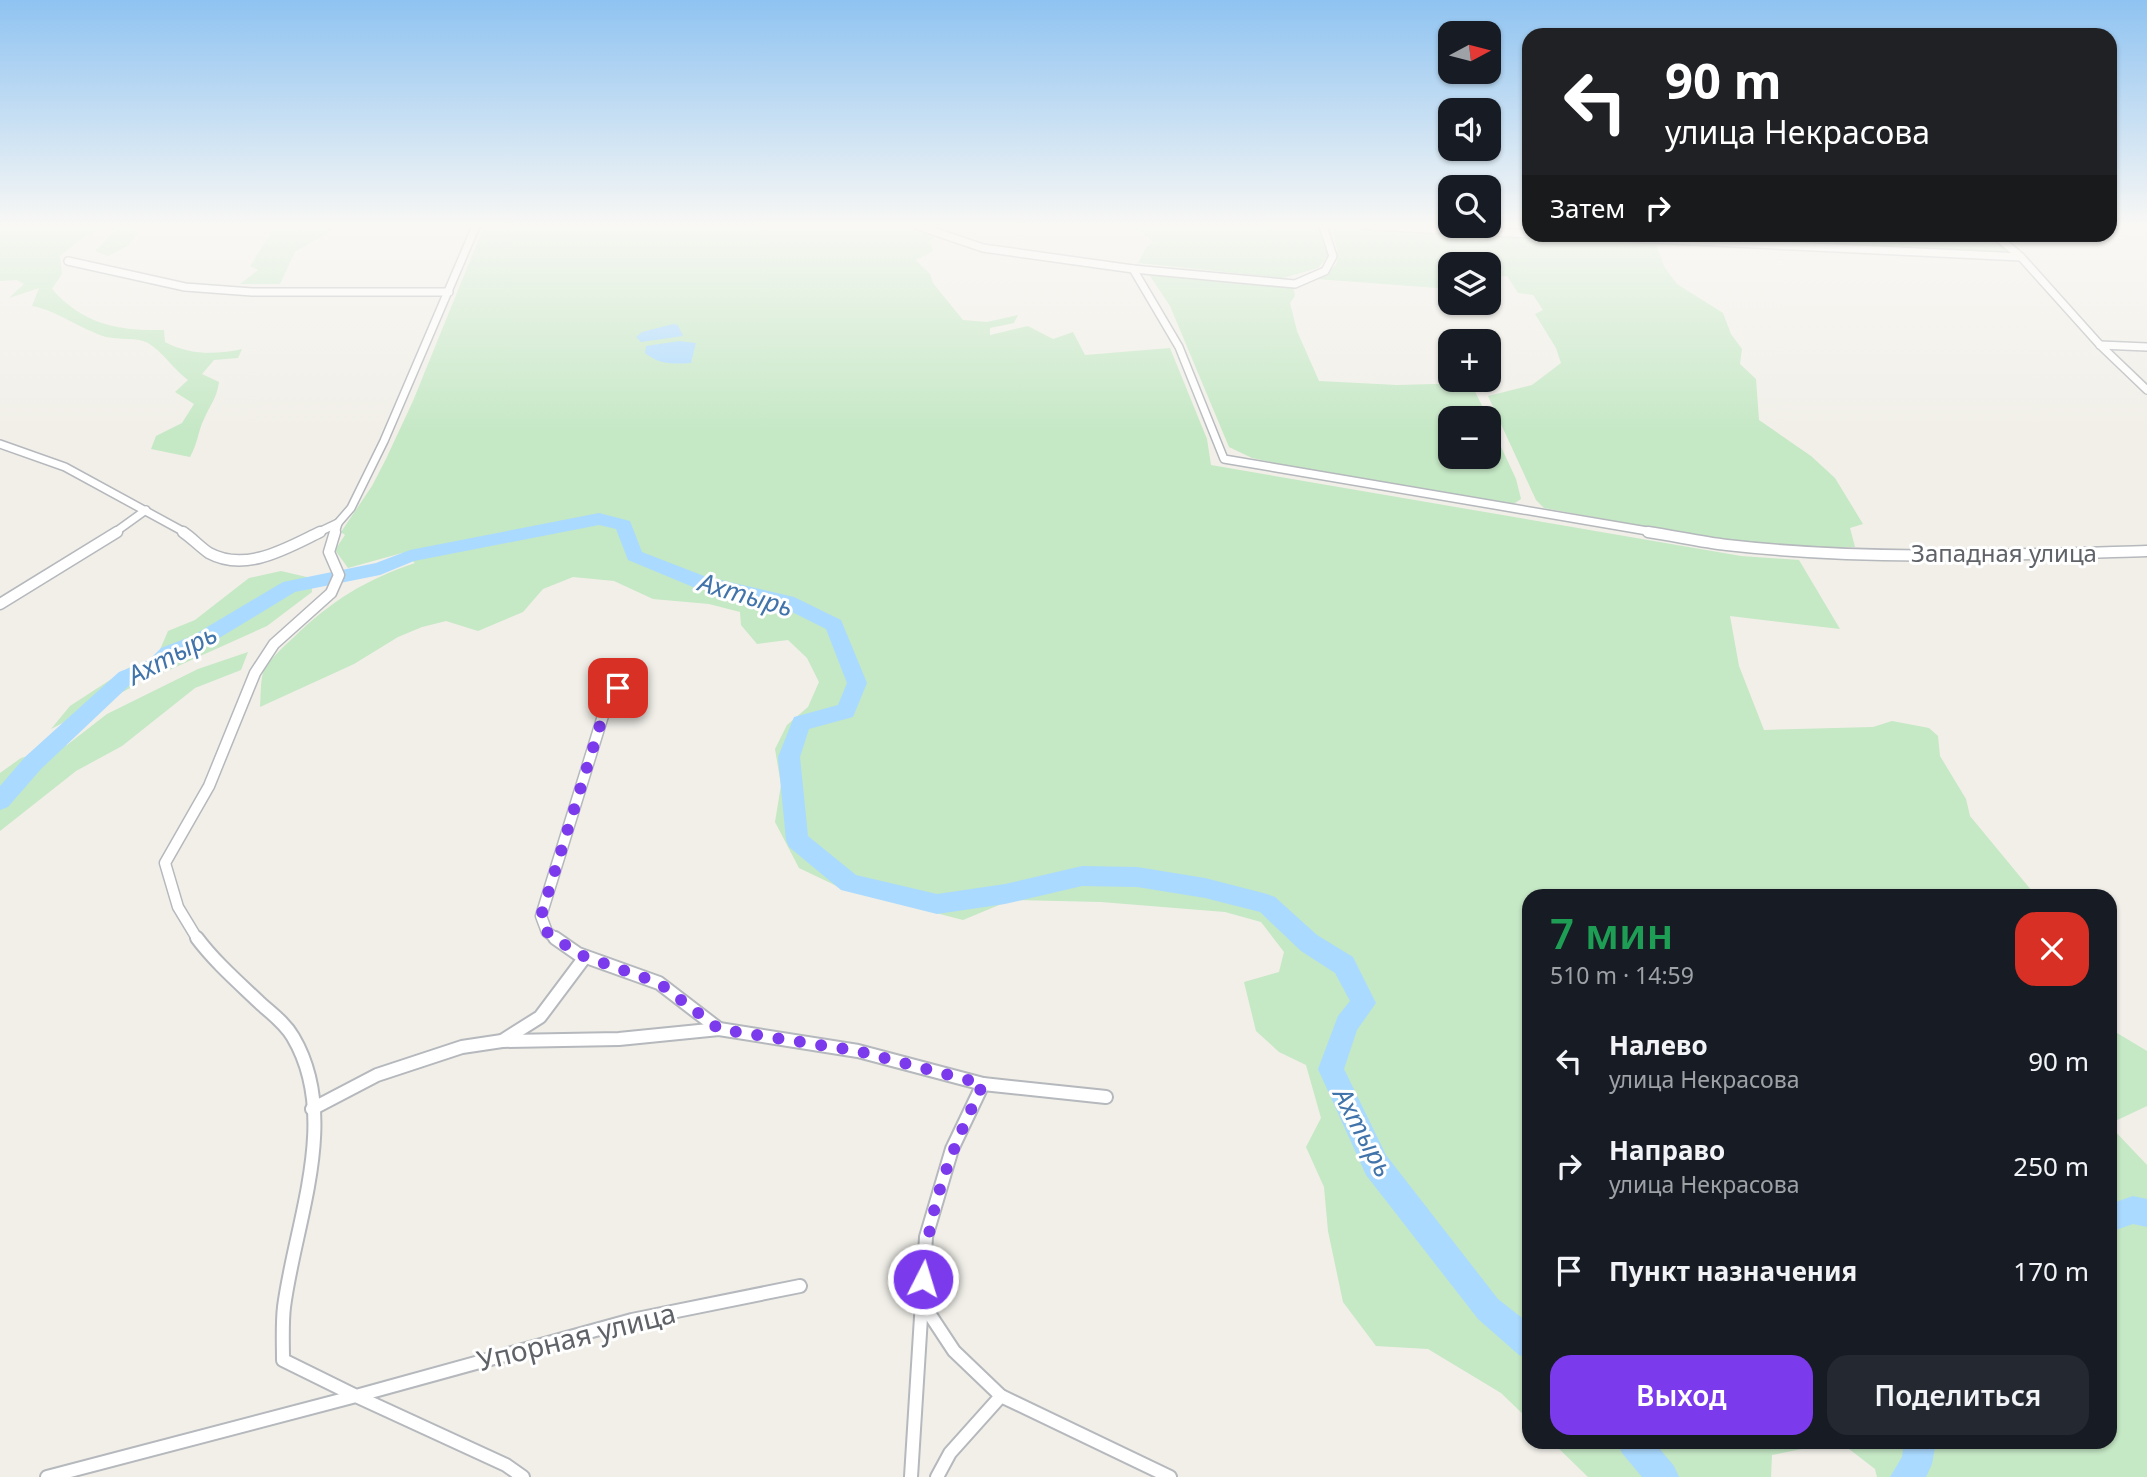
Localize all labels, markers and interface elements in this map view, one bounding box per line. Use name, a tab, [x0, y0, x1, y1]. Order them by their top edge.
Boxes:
north arrow	[1438, 21, 1502, 84]
map controls	[1438, 21, 1501, 469]
text: 90 m	[1665, 47, 1782, 113]
icon: left	[1550, 56, 1641, 147]
button: sound	[1438, 98, 1501, 161]
text: улица Некрасова	[1665, 110, 1930, 153]
button: search	[1438, 175, 1501, 238]
icon: right	[1639, 189, 1677, 227]
text: Затем	[1550, 190, 1625, 226]
button: layers	[1438, 252, 1501, 315]
button: +	[1438, 329, 1501, 392]
button: −	[1438, 406, 1501, 469]
street label: Западная улица	[1911, 536, 2097, 569]
water label: Ахтырь	[693, 563, 797, 625]
water label: Ахтырь	[119, 615, 223, 693]
pin	[588, 658, 648, 718]
icon: arrive	[599, 669, 637, 707]
text: 7 мин	[1550, 904, 1673, 961]
button: close	[2015, 912, 2089, 986]
text: 510 m · 14:59	[1550, 959, 1694, 991]
text: Налево	[1609, 1027, 1708, 1063]
icon: left	[1550, 1042, 1588, 1080]
text: 90 m	[2028, 1043, 2089, 1079]
text: улица Некрасова	[1609, 1063, 1799, 1095]
water label: Ахтырь	[1325, 1079, 1403, 1183]
text: Направо	[1609, 1132, 1725, 1168]
icon: right	[1550, 1147, 1588, 1185]
text: 250 m	[2013, 1148, 2089, 1184]
text: улица Некрасова	[1609, 1168, 1799, 1200]
position arrow	[886, 1242, 960, 1316]
icon: arrive	[1550, 1252, 1588, 1290]
text: Пункт назначения	[1609, 1253, 1857, 1289]
text: 170 m	[2013, 1253, 2089, 1289]
street label: Упорная улица	[473, 1293, 679, 1379]
button: Выход	[1550, 1355, 1813, 1435]
button: Поделиться	[1827, 1355, 2089, 1435]

